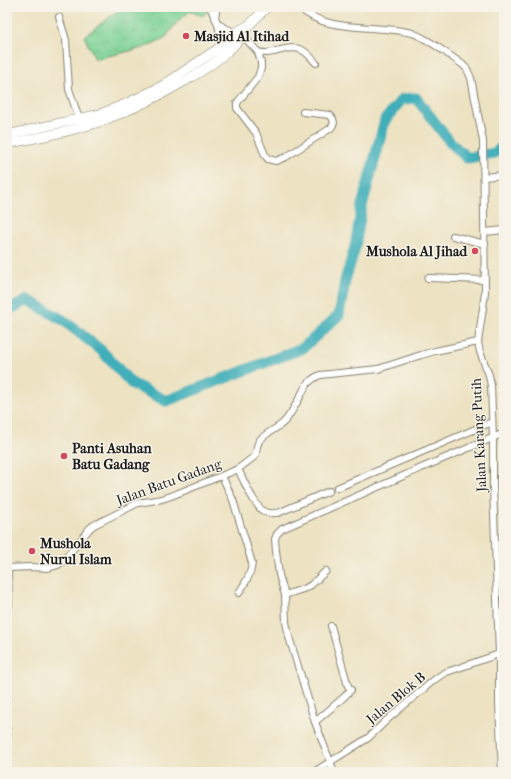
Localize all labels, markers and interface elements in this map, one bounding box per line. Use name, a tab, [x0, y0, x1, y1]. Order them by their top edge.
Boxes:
place label: Masjid Al Itihad	[193, 28, 290, 45]
marker: Masjid Al Itihad	[181, 31, 191, 41]
place label: Mushola Al Jihad	[365, 243, 468, 260]
marker: Mushola Al Jihad	[470, 246, 480, 256]
street label: Jalan Karang Putih	[468, 377, 491, 493]
place label: Panti Asuhan Batu Gadang	[72, 440, 152, 473]
marker: Panti Asuhan Batu Gadang	[59, 451, 69, 461]
street label: Jalan Batu Gadang	[113, 455, 224, 509]
place label: Mushola Nurul Islam	[39, 535, 112, 568]
marker: Mushola Nurul Islam	[27, 546, 37, 556]
street label: Jalan Blok B	[362, 668, 429, 728]

